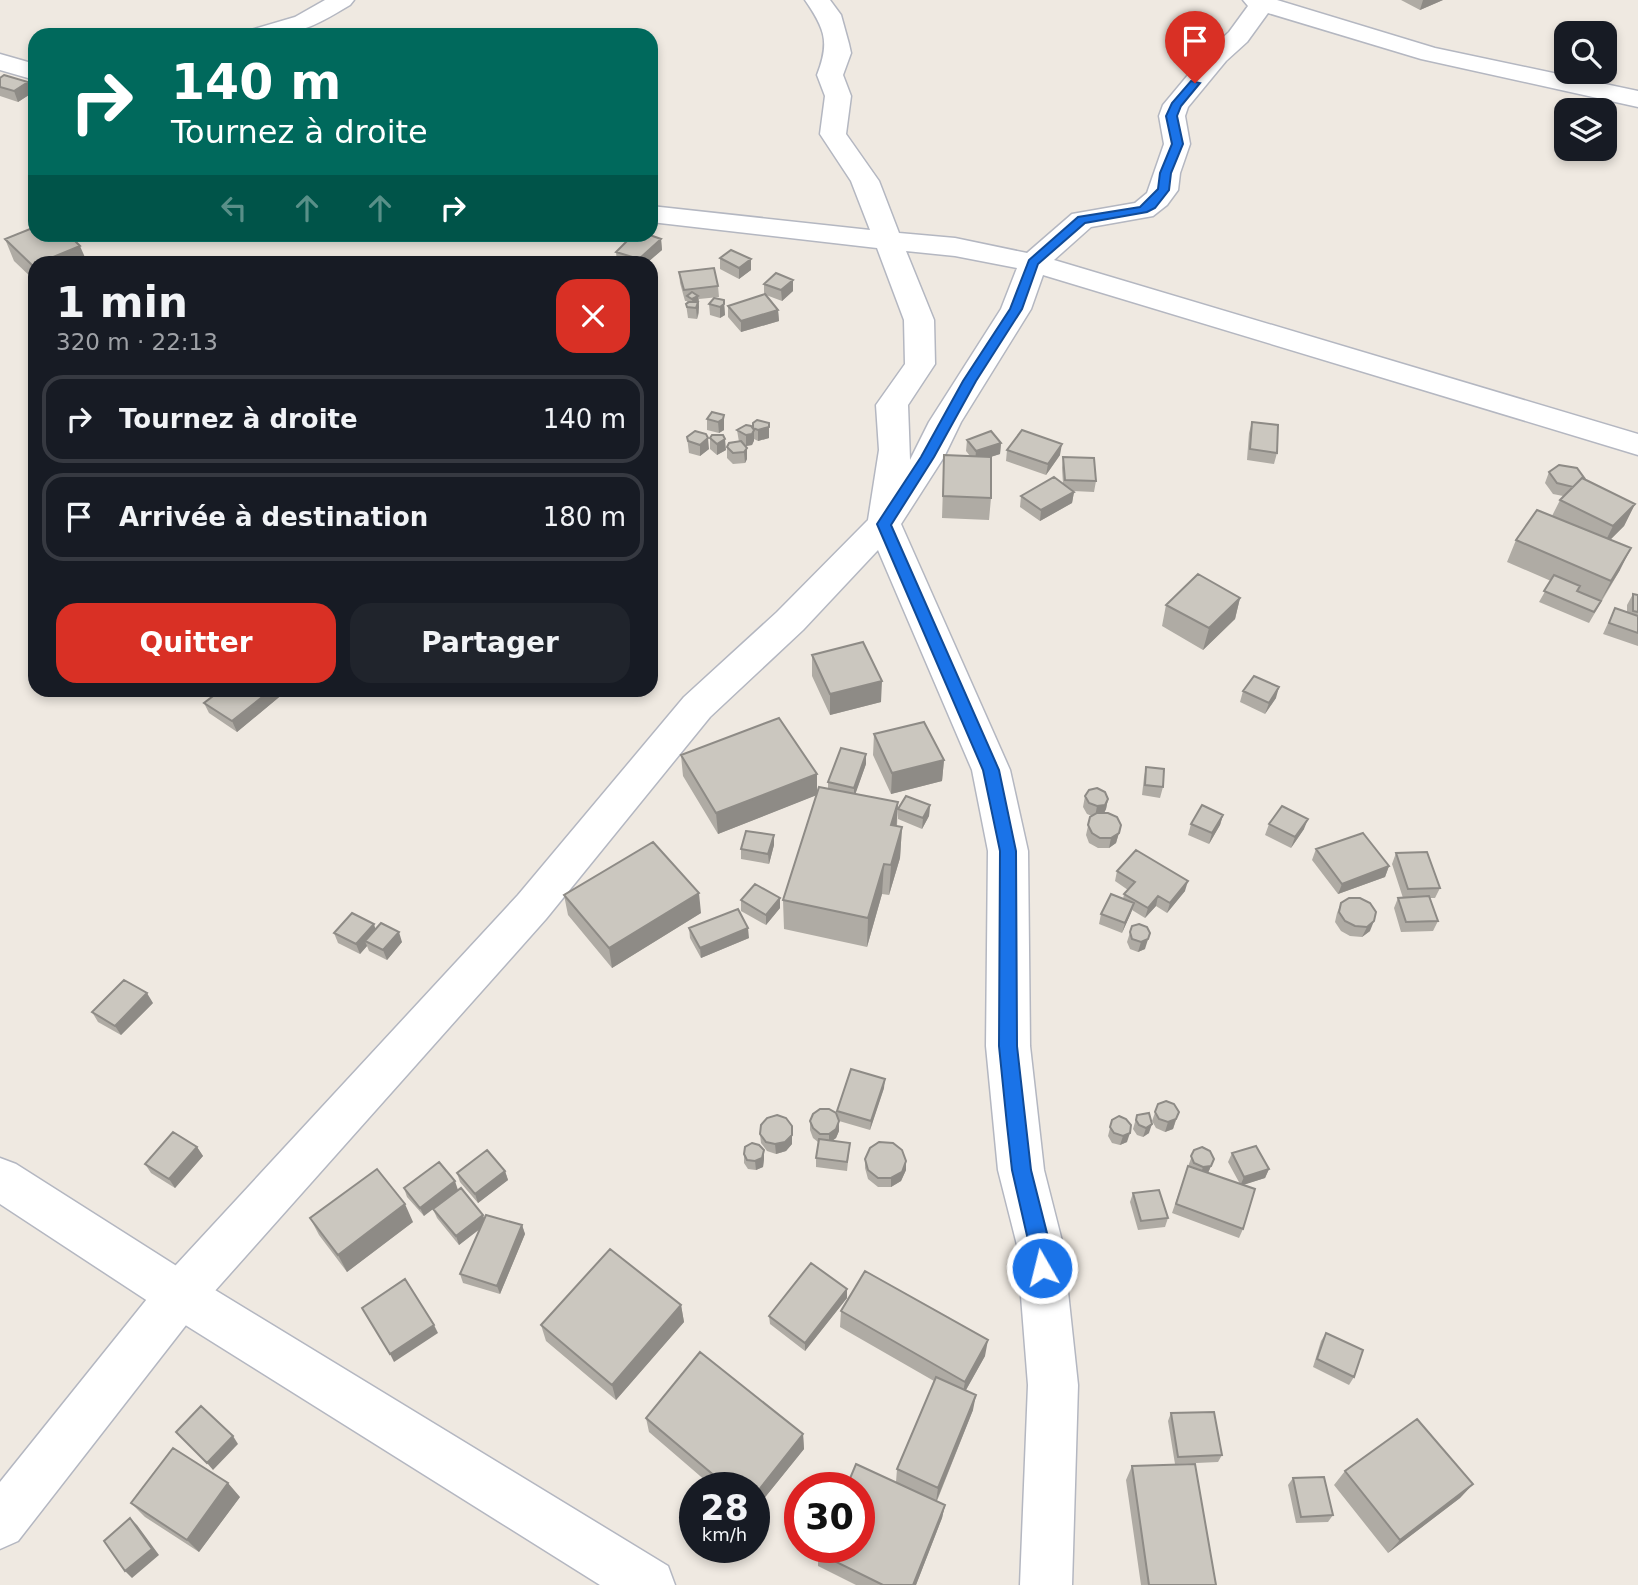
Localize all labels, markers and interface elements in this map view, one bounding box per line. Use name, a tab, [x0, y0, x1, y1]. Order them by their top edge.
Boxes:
pin	[1165, 11, 1225, 83]
map controls	[1554, 21, 1617, 161]
button: search	[1554, 21, 1617, 84]
icon: arrive	[1176, 22, 1214, 60]
text: 140 m	[171, 54, 341, 111]
icon: right	[56, 56, 147, 147]
button: layers	[1554, 98, 1617, 161]
text: Tournez à droite	[171, 113, 428, 151]
icon: left	[215, 189, 253, 227]
icon: ahead	[288, 189, 326, 227]
icon: ahead	[361, 189, 399, 227]
icon: right	[434, 189, 472, 227]
text: 1 min	[56, 278, 188, 327]
button: close	[556, 279, 630, 353]
text: 320 m · 22:13	[56, 329, 218, 355]
icon: right	[60, 400, 98, 438]
text: Tournez à droite	[119, 404, 358, 434]
text: 140 m	[543, 404, 626, 434]
icon: arrive	[60, 498, 98, 536]
text: Arrivée à destination	[119, 502, 428, 532]
text: 180 m	[543, 502, 626, 532]
button: Quitter	[56, 603, 336, 683]
button: Partager	[350, 603, 630, 683]
position arrow	[1005, 1231, 1079, 1305]
speed limit sign: 30	[784, 1472, 875, 1563]
text: 28	[700, 1488, 749, 1528]
text: km/h	[702, 1524, 747, 1545]

